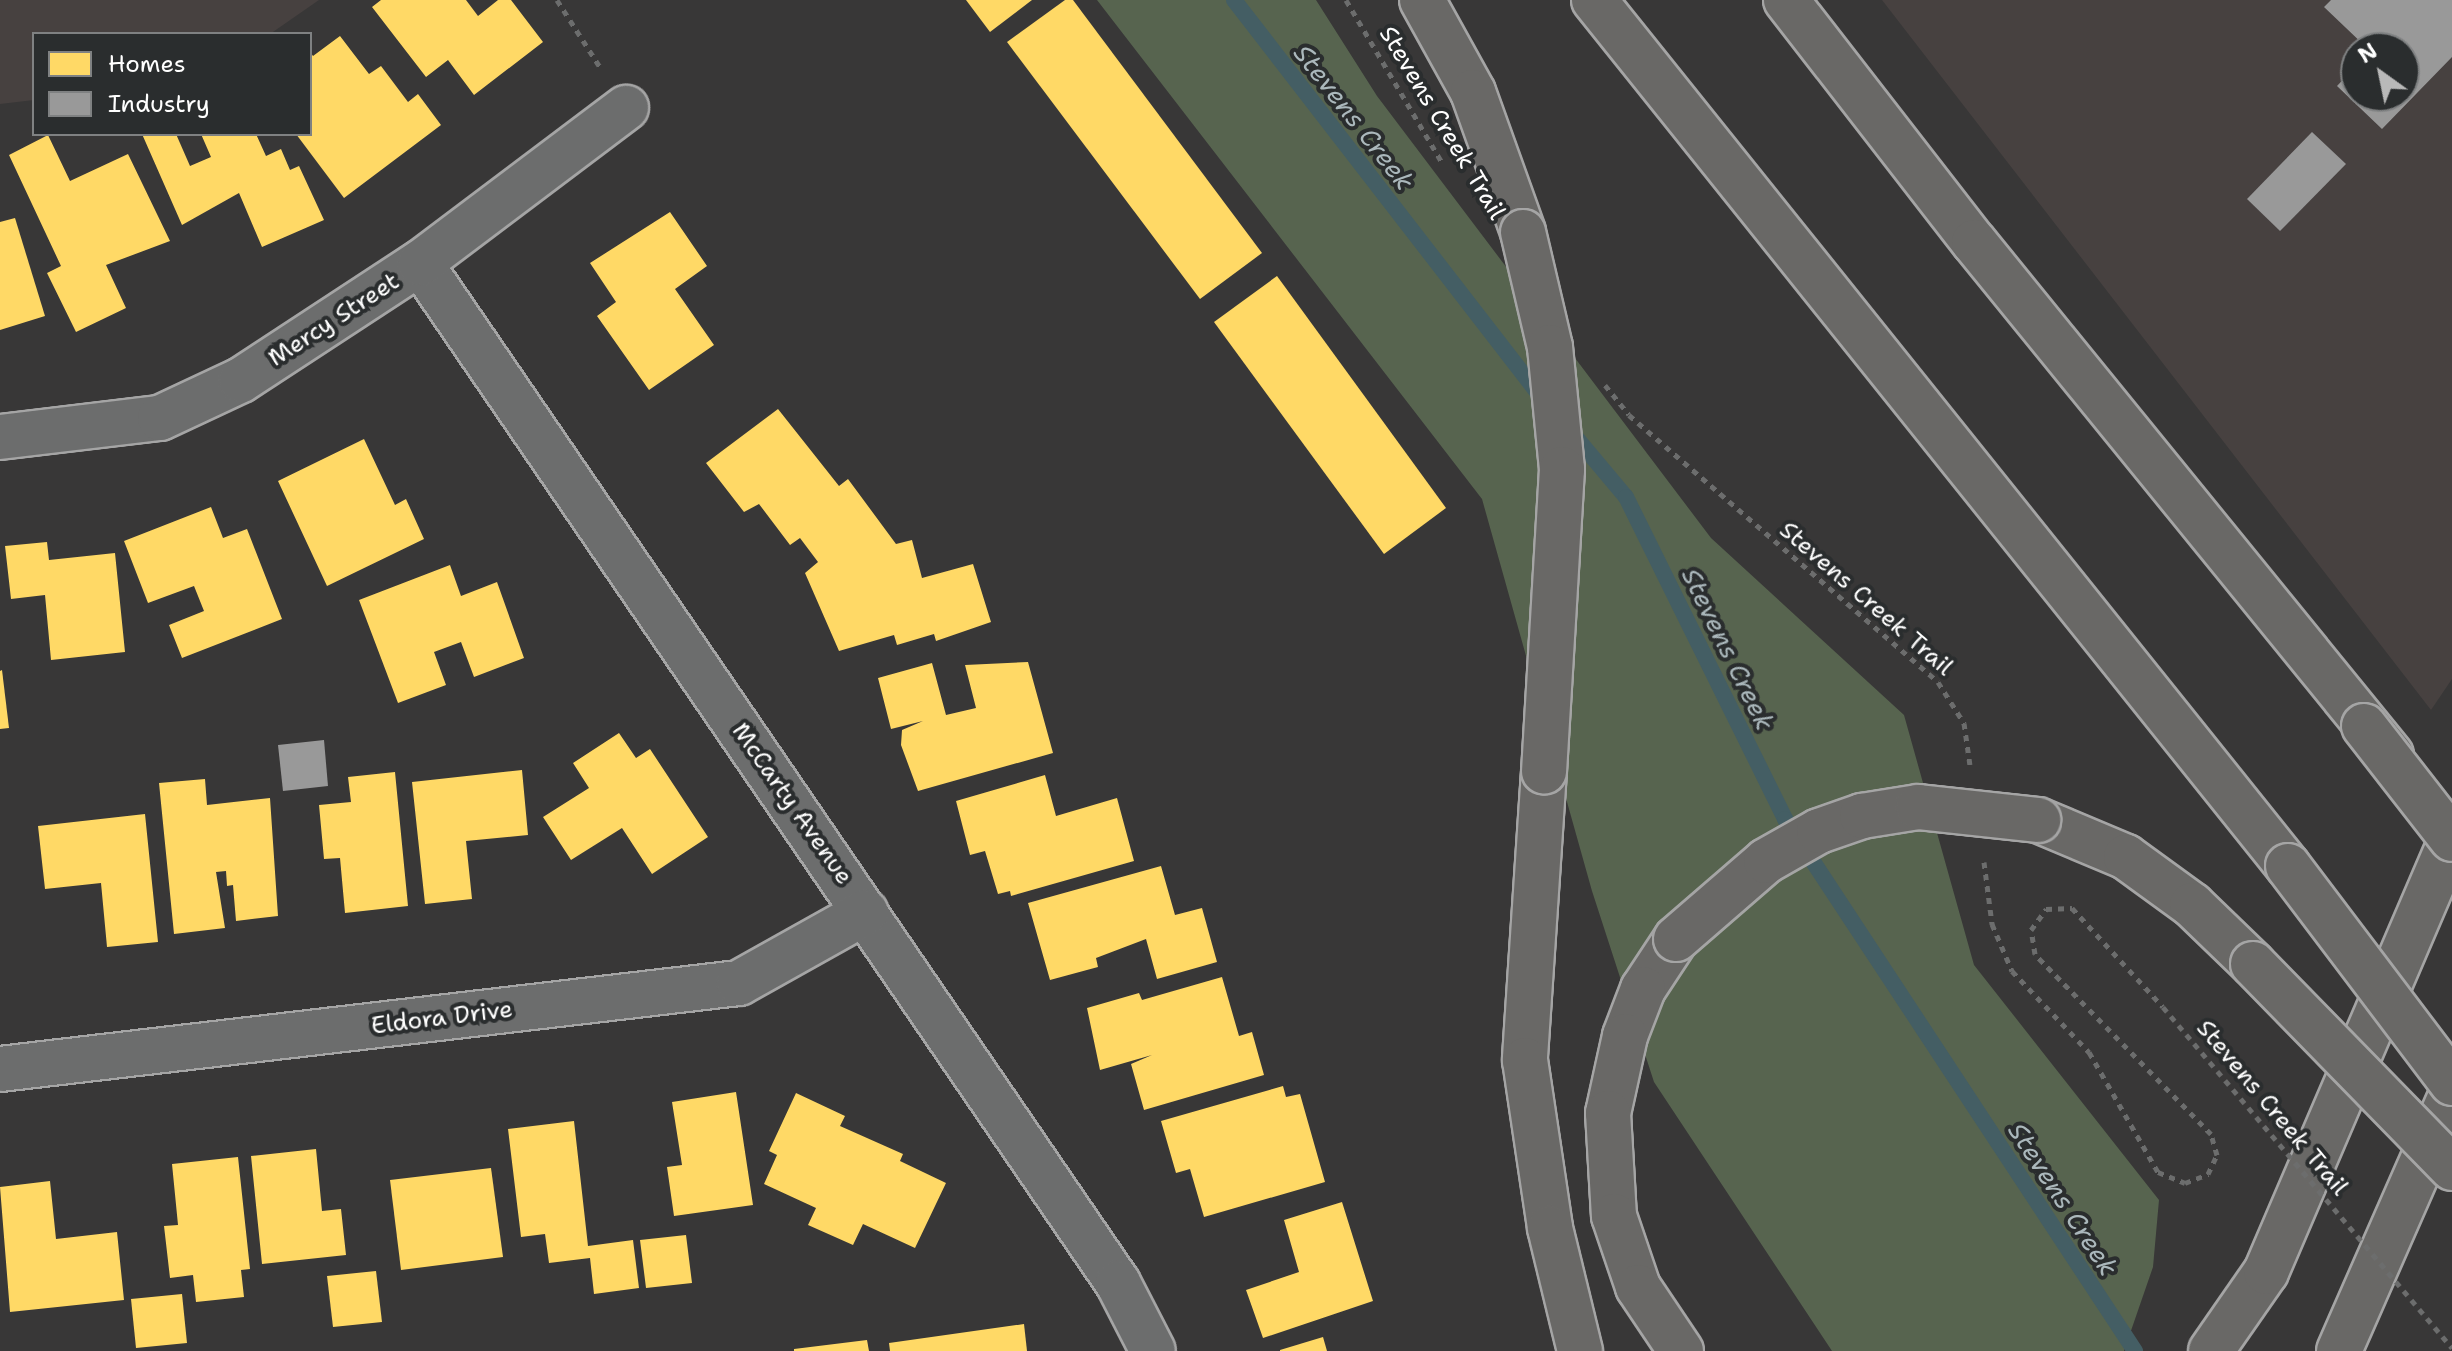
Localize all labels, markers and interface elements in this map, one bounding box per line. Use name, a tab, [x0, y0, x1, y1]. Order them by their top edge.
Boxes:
street label: Stevens Creek Trail	[1373, 21, 1511, 225]
legend	[32, 32, 312, 136]
north arrow	[2340, 32, 2420, 112]
text: N	[2353, 36, 2383, 70]
water label: Stevens Creek	[1287, 38, 1421, 196]
text: Homes	[108, 48, 186, 80]
text: Industry	[108, 88, 210, 120]
street label: Mercy Street	[263, 267, 405, 373]
street label: Stevens Creek Trail	[1773, 516, 1959, 682]
water label: Stevens Creek	[1675, 563, 1781, 735]
street label: McCarty Avenue	[726, 718, 858, 890]
street label: Eldora Drive	[370, 995, 514, 1041]
street label: Stevens Creek Trail	[2190, 1014, 2354, 1202]
water label: Stevens Creek	[2002, 1116, 2124, 1282]

